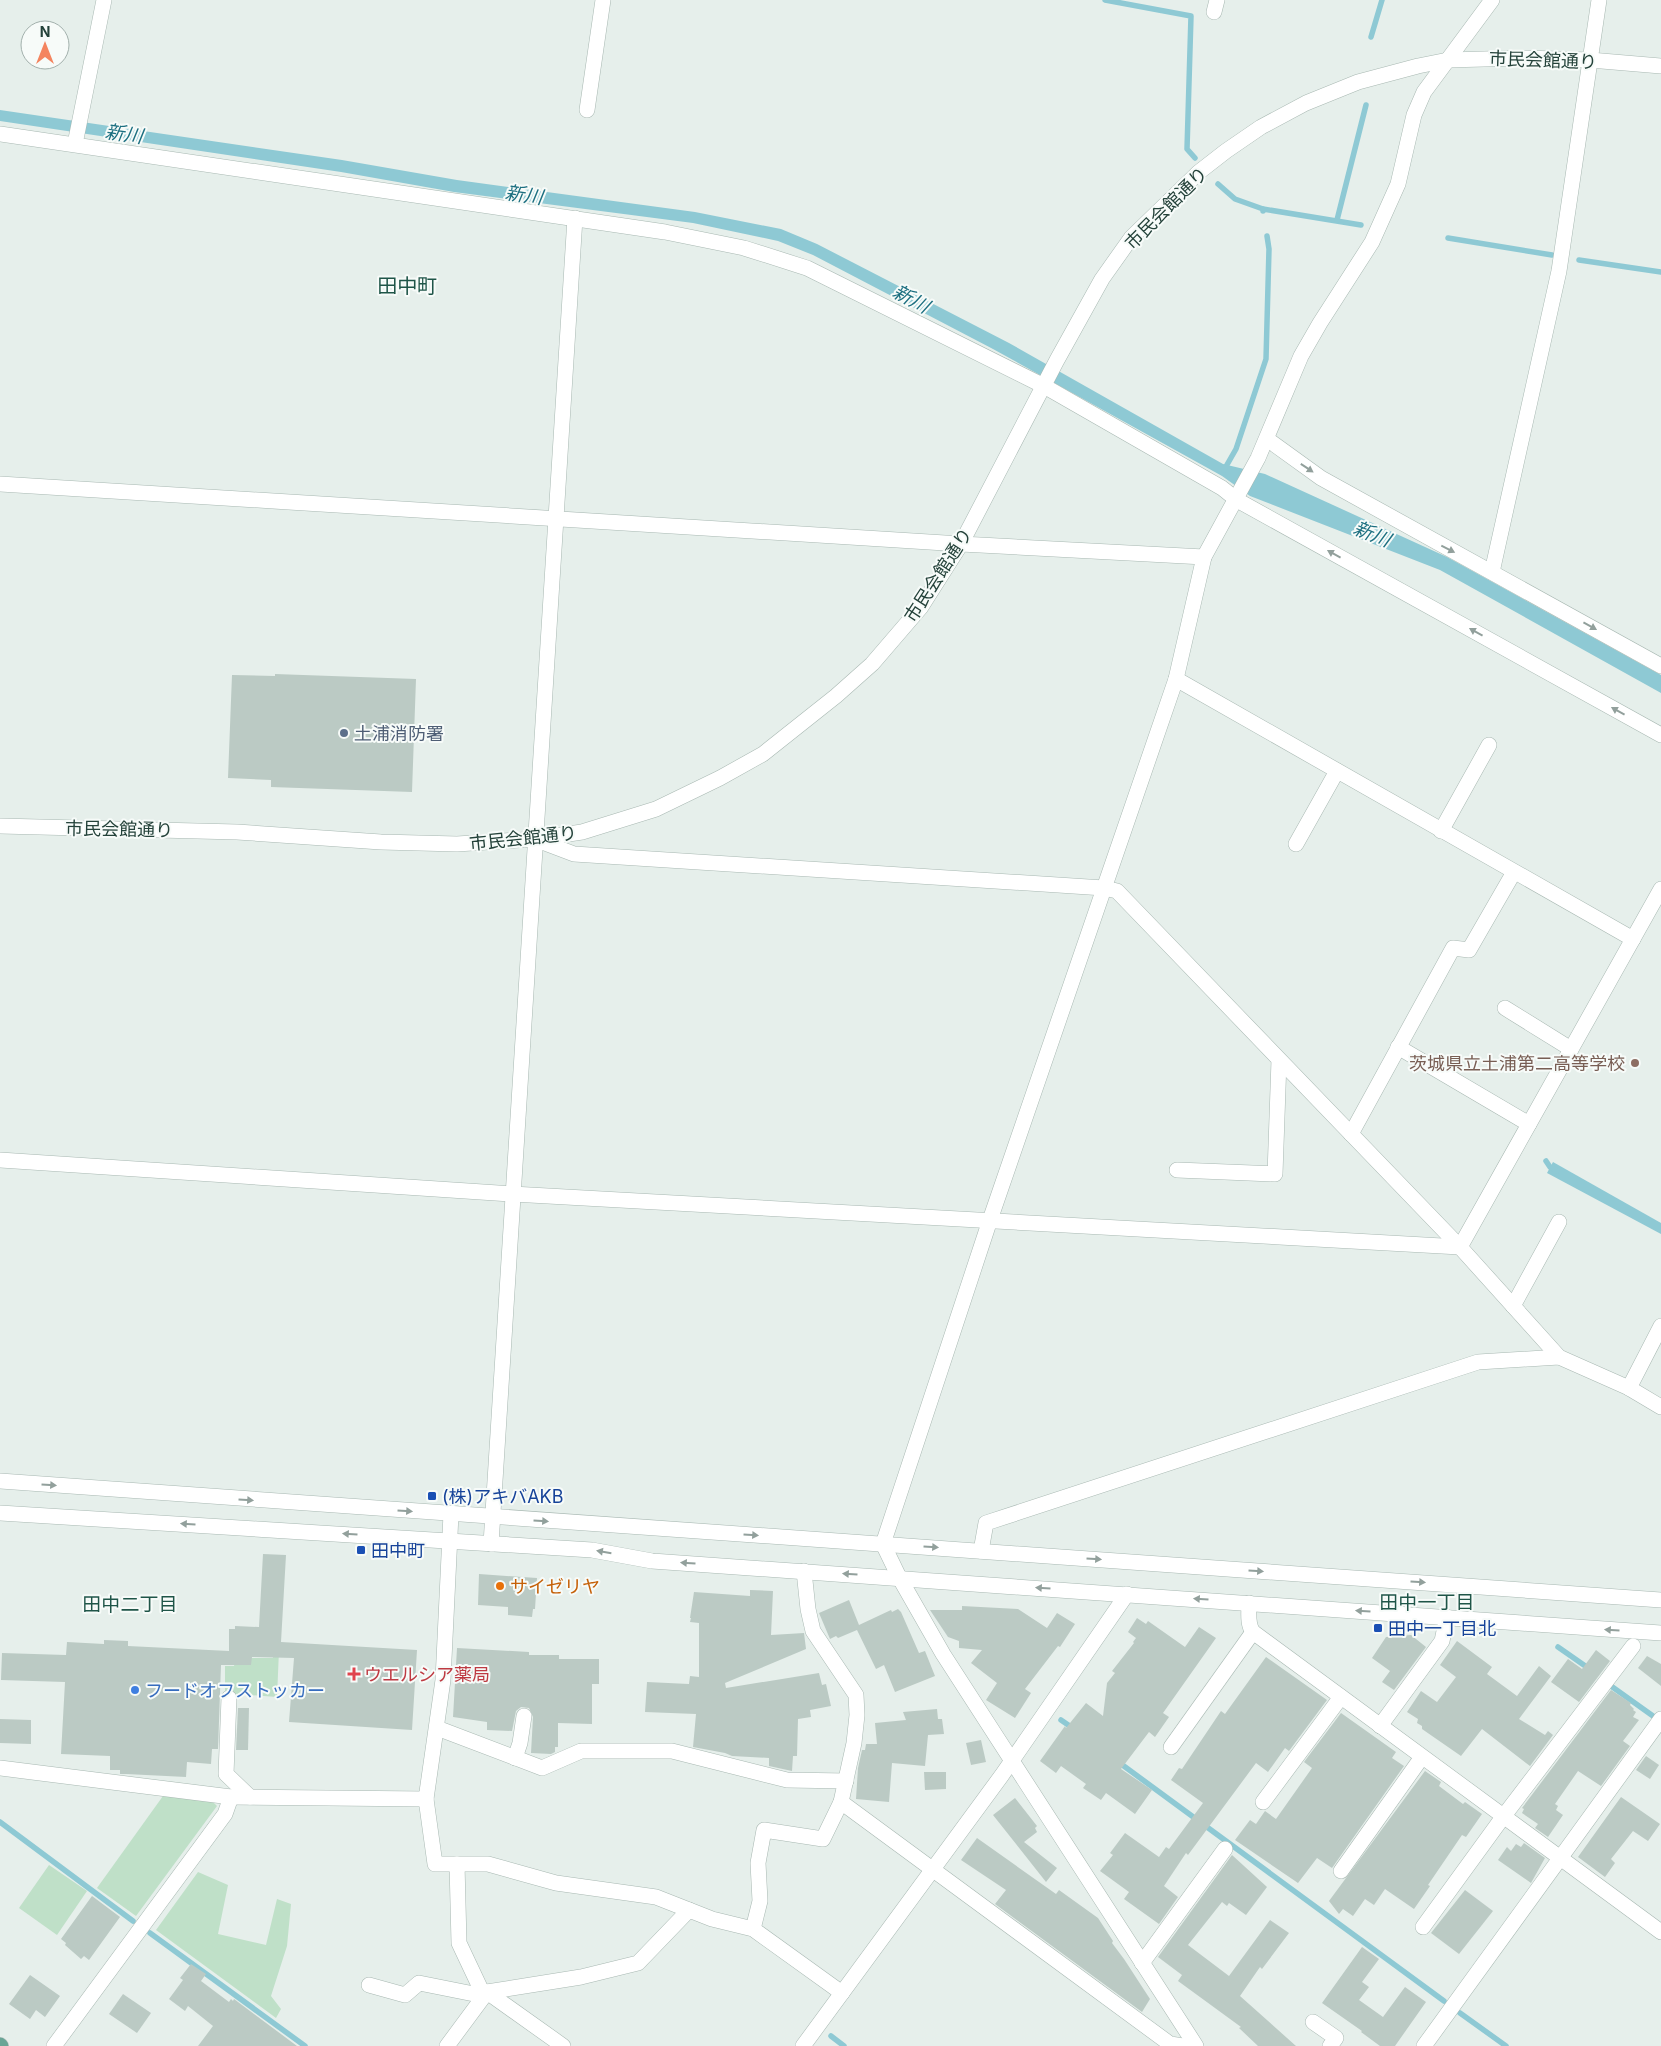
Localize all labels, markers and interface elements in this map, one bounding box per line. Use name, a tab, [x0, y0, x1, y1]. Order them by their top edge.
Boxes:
north arrow	[20, 20, 70, 70]
text: N	[40, 23, 50, 40]
street label: 市民会館通り	[1489, 48, 1597, 72]
water label: 新川	[104, 120, 146, 148]
street label: 市民会館通り	[1120, 162, 1212, 254]
water label: 新川	[504, 181, 546, 209]
district label: 田中町	[377, 274, 437, 298]
water label: 新川	[889, 280, 935, 319]
one-way arrow	[1300, 463, 1313, 473]
water label: 新川	[1350, 516, 1396, 553]
street label: 市民会館通り	[900, 524, 976, 626]
one-way arrow	[1440, 545, 1455, 553]
one-way arrow	[1328, 549, 1341, 558]
one-way arrow	[1584, 622, 1597, 631]
one-way arrow	[1470, 628, 1483, 637]
one-way arrow	[1612, 707, 1625, 716]
place label: 土浦消防署	[354, 723, 444, 744]
marker: 土浦消防署	[338, 727, 350, 739]
street label: 市民会館通り	[65, 818, 173, 840]
street label: 市民会館通り	[468, 822, 578, 854]
place label: 茨城県立土浦第二高等学校	[1409, 1053, 1625, 1074]
marker: 茨城県立土浦第二高等学校	[1629, 1057, 1641, 1069]
one-way arrow	[41, 1481, 57, 1489]
place label: (株)アキバAKB	[442, 1486, 563, 1507]
marker: (株)アキバAKB	[426, 1490, 438, 1502]
one-way arrow	[238, 1496, 254, 1504]
one-way arrow	[397, 1508, 413, 1516]
one-way arrow	[533, 1517, 549, 1525]
one-way arrow	[179, 1519, 195, 1527]
one-way arrow	[341, 1530, 357, 1538]
one-way arrow	[744, 1531, 760, 1539]
place label: 田中町	[371, 1540, 425, 1561]
marker: 田中町	[355, 1544, 367, 1556]
one-way arrow	[924, 1544, 940, 1552]
one-way arrow	[596, 1547, 612, 1555]
one-way arrow	[1086, 1556, 1102, 1564]
one-way arrow	[680, 1559, 696, 1567]
one-way arrow	[1248, 1567, 1264, 1575]
one-way arrow	[842, 1570, 858, 1578]
place label: サイゼリヤ	[510, 1576, 600, 1597]
one-way arrow	[1410, 1579, 1426, 1587]
marker: サイゼリヤ	[494, 1580, 506, 1592]
one-way arrow	[1035, 1583, 1051, 1591]
district label: 田中一丁目	[1379, 1591, 1475, 1614]
district label: 田中二丁目	[82, 1593, 178, 1616]
one-way arrow	[1193, 1595, 1209, 1603]
one-way arrow	[1355, 1607, 1371, 1615]
place label: 田中一丁目北	[1388, 1618, 1496, 1639]
marker: 田中一丁目北	[1372, 1622, 1384, 1634]
one-way arrow	[1604, 1625, 1620, 1633]
place label: ウエルシア薬局	[364, 1664, 490, 1685]
marker: ウエルシア薬局	[348, 1668, 360, 1680]
place label: フードオフストッカー	[145, 1680, 325, 1701]
marker: フードオフストッカー	[129, 1684, 141, 1696]

